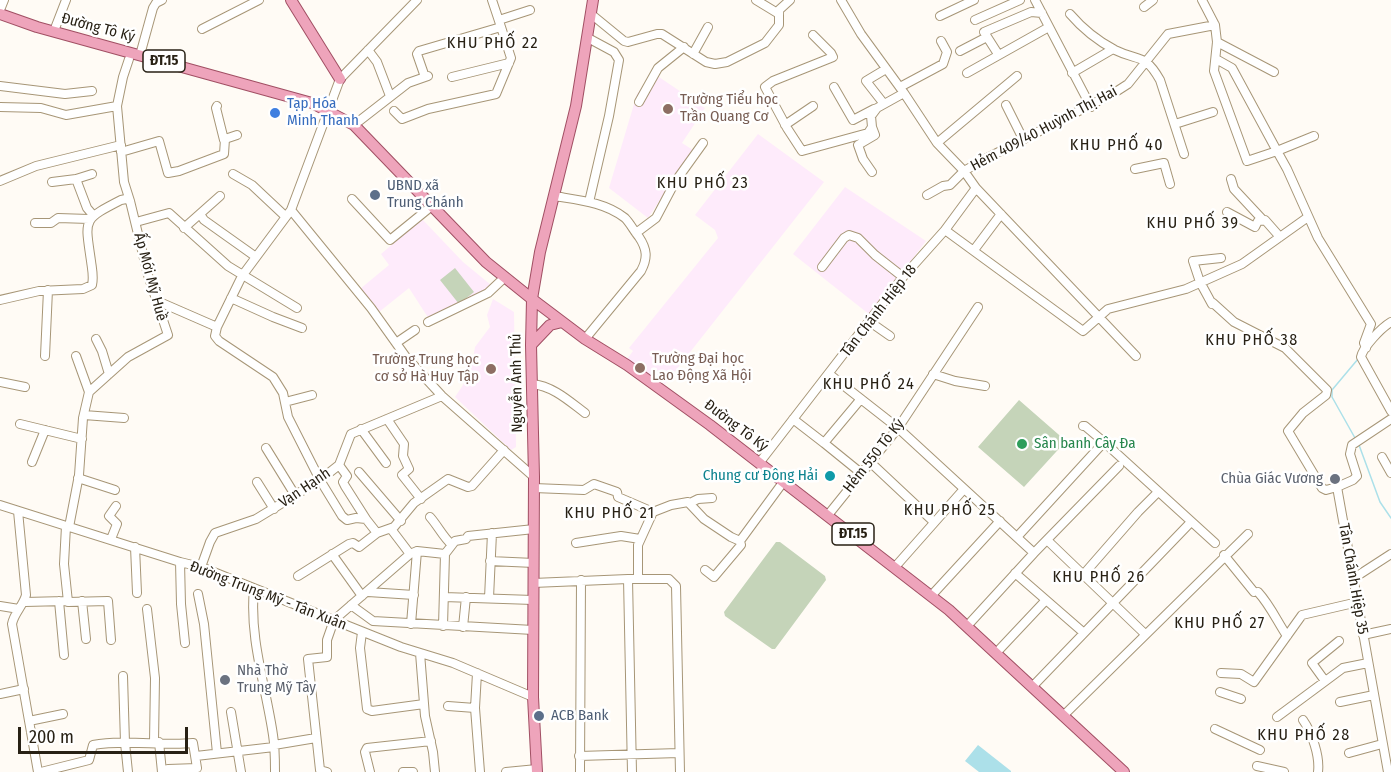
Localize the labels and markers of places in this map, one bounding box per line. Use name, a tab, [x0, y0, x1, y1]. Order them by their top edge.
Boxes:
place label: Trường Tiểu học Trần Quang Cơ	[680, 91, 778, 126]
place label: Tạp Hóa Minh Thanh	[287, 95, 359, 130]
marker: Trường Tiểu học Trần Quang Cơ	[661, 102, 675, 116]
marker: Tạp Hóa Minh Thanh	[268, 106, 282, 120]
place label: UBND xã Trung Chánh	[387, 177, 464, 212]
marker: UBND xã Trung Chánh	[368, 188, 382, 202]
place label: Trường Đại học Lao Động Xã Hội	[652, 350, 751, 385]
place label: Trường Trung học cơ sở Hà Huy Tập	[372, 351, 479, 386]
marker: Trường Đại học Lao Động Xã Hội	[633, 361, 647, 375]
marker: Trường Trung học cơ sở Hà Huy Tập	[484, 362, 498, 376]
place label: Sân banh Cây Đa	[1034, 435, 1136, 453]
marker: Sân banh Cây Đa	[1015, 437, 1029, 451]
place label: Chung cư Đông Hải	[703, 467, 818, 485]
marker: Chung cư Đông Hải	[823, 469, 837, 483]
place label: Chùa Giác Vương	[1221, 470, 1323, 488]
marker: Chùa Giác Vương	[1328, 472, 1342, 486]
place label: Nhà Thờ Trung Mỹ Tây	[237, 662, 316, 697]
marker: Nhà Thờ Trung Mỹ Tây	[218, 673, 232, 687]
place label: ACB Bank	[551, 707, 609, 725]
marker: ACB Bank	[532, 709, 546, 723]

